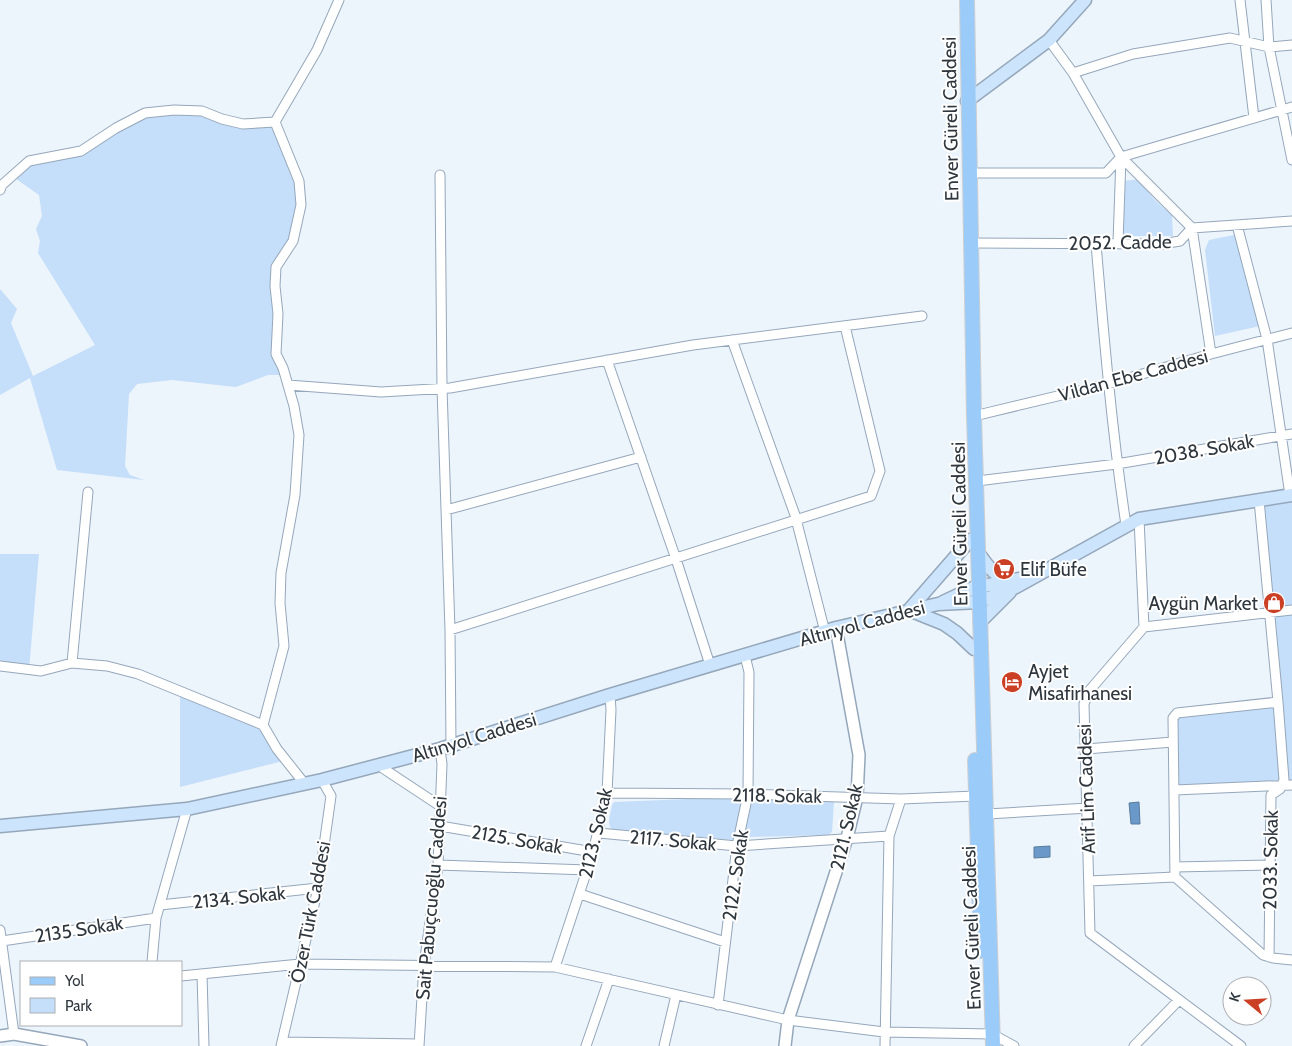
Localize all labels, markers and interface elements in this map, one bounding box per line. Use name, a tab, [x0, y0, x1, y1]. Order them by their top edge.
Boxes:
street label: Enver Güreli Caddesi	[938, 37, 963, 201]
street label: 2052. Cadde	[1068, 230, 1172, 255]
street label: Vildan Ebe Caddesi	[1056, 344, 1210, 407]
street label: 2038. Sokak	[1152, 429, 1256, 470]
street label: Enver Güreli Caddesi	[947, 442, 972, 606]
supermarket icon: Elif Büfe	[992, 557, 1016, 581]
place label: Elif Büfe	[1020, 558, 1087, 581]
shop icon: Aygün Market	[1262, 591, 1286, 615]
place label: Aygün Market	[1149, 592, 1259, 615]
street label: Altınyol Caddesi	[797, 596, 927, 651]
place label: Ayjet Misafirhanesi	[1028, 660, 1132, 705]
hotel icon: Ayjet Misafirhanesi	[1000, 670, 1024, 694]
street label: Altınyol Caddesi	[409, 708, 539, 767]
street label: Arif Lim Caddesi	[1073, 723, 1100, 855]
street label: 2121. Sokak	[825, 781, 868, 873]
street label: 2118. Sokak	[732, 783, 823, 808]
street label: 2123. Sokak	[574, 785, 617, 881]
street label: Sait Pabuçcuoğlu Caddesi	[411, 795, 452, 1001]
street label: 2033. Sokak	[1258, 810, 1283, 910]
street label: 2125. Sokak	[470, 820, 565, 859]
street label: 2117. Sokak	[629, 825, 718, 856]
street label: 2122. Sokak	[718, 827, 753, 922]
street label: Özer Türk Caddesi	[285, 839, 336, 985]
street label: Enver Güreli Caddesi	[957, 845, 986, 1010]
street label: 2134. Sokak	[192, 881, 287, 914]
street label: 2135 Sokak	[34, 911, 125, 948]
legend	[20, 961, 182, 1026]
text: Yol	[64, 972, 84, 990]
north arrow	[1222, 976, 1272, 1026]
text: K	[1225, 990, 1245, 1004]
text: Park	[65, 997, 92, 1015]

